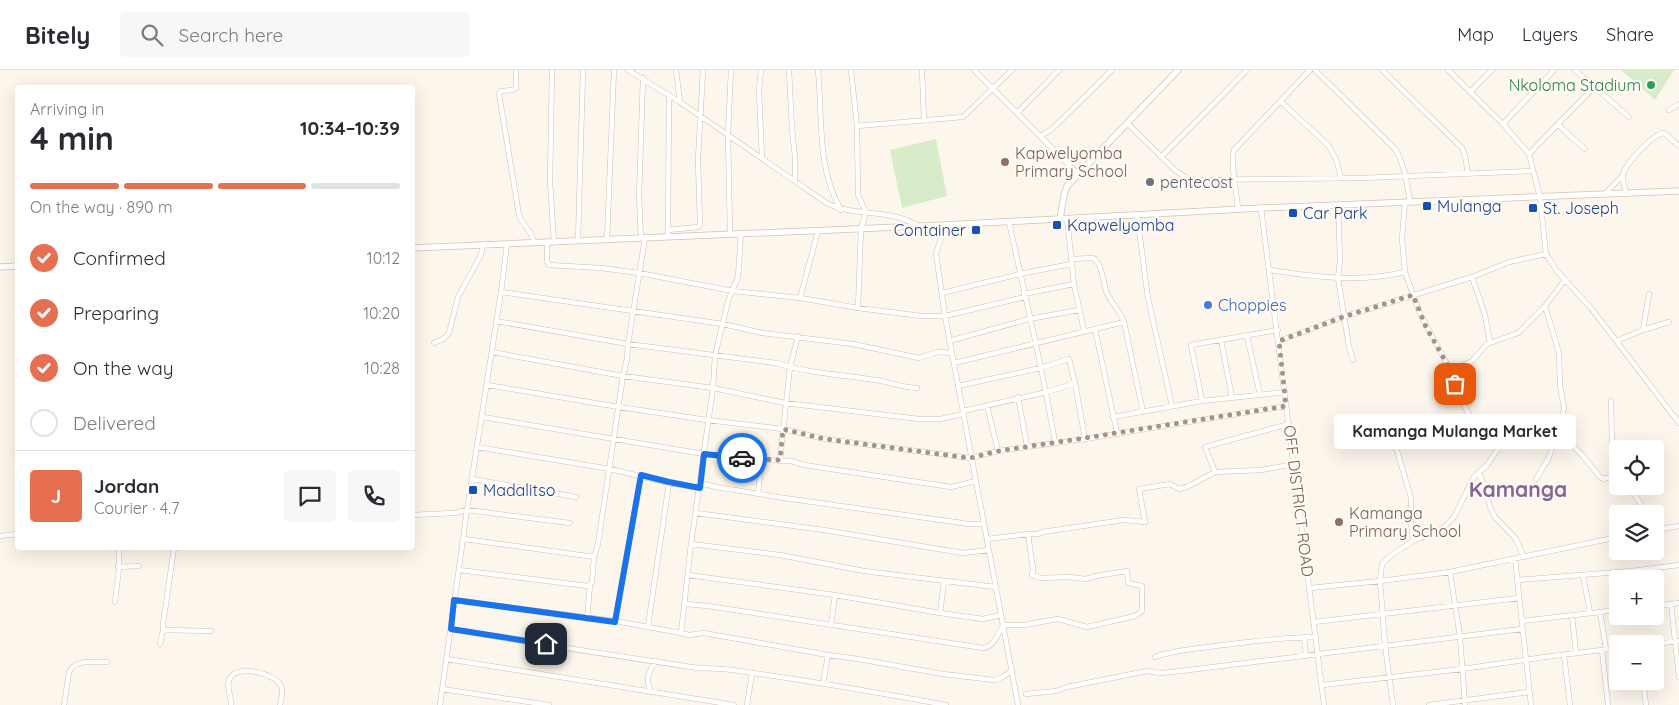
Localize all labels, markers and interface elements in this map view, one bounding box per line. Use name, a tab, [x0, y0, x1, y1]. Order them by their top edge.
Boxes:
search box	[120, 12, 470, 57]
text: Bitely	[25, 20, 90, 50]
icon: search	[138, 21, 166, 49]
text: Search here	[178, 23, 283, 47]
text: Map	[1457, 23, 1494, 46]
text: Layers	[1522, 23, 1578, 46]
text: Share	[1606, 23, 1654, 46]
place label: Nkoloma Stadium	[1509, 75, 1641, 95]
marker: Nkoloma Stadium	[1645, 79, 1657, 91]
text: Arriving in	[30, 99, 104, 119]
text: 10:34–10:39	[300, 116, 400, 140]
text: 4 min	[30, 118, 114, 158]
place label: Kapwelyomba Primary School	[1015, 143, 1127, 181]
marker: Kapwelyomba Primary School	[999, 156, 1011, 168]
place label: pentecost	[1160, 172, 1233, 192]
marker: pentecost	[1144, 176, 1156, 188]
place label: Mulanga	[1437, 196, 1502, 216]
text: On the way · 890 m	[30, 197, 173, 217]
place label: St. Joseph	[1543, 198, 1619, 218]
marker: Mulanga	[1421, 200, 1433, 212]
marker: St. Joseph	[1527, 202, 1539, 214]
place label: Car Park	[1303, 203, 1368, 223]
marker: Car Park	[1287, 207, 1299, 219]
place label: Kapwelyomba	[1067, 215, 1174, 235]
marker: Kapwelyomba	[1051, 219, 1063, 231]
place label: Container	[894, 220, 966, 240]
marker: Container	[970, 224, 982, 236]
icon: check	[30, 244, 58, 272]
text: Confirmed	[73, 246, 166, 270]
text: 10:12	[367, 248, 400, 268]
place label: Choppies	[1218, 295, 1287, 315]
icon: check	[30, 299, 58, 327]
marker: Choppies	[1202, 299, 1214, 311]
text: Preparing	[73, 301, 159, 325]
text: 10:20	[363, 303, 400, 323]
icon: check	[30, 354, 58, 382]
text: On the way	[73, 356, 174, 380]
text: 10:28	[364, 358, 400, 378]
pin	[1434, 363, 1476, 405]
icon: bag	[1441, 370, 1469, 398]
text: Delivered	[73, 411, 156, 435]
callout: Kamanga Mulanga Market	[1334, 414, 1576, 449]
text: Kamanga Mulanga Market	[1352, 421, 1558, 441]
street label: OFF DISTRICT ROAD	[1280, 424, 1318, 578]
courier	[717, 433, 767, 483]
map controls	[1609, 440, 1664, 690]
button: locate	[1609, 440, 1664, 495]
icon: car	[728, 444, 756, 472]
button: chat	[284, 470, 336, 522]
button: phone	[348, 470, 400, 522]
text: Jordan	[94, 474, 159, 498]
district label: Kamanga	[1469, 476, 1567, 502]
place label: Madalitso	[483, 480, 555, 500]
text: J	[51, 484, 61, 508]
marker: Madalitso	[467, 484, 479, 496]
text: Courier · 4.7	[94, 498, 179, 518]
place label: Kamanga Primary School	[1349, 503, 1461, 541]
button: layers	[1609, 505, 1664, 560]
marker: Kamanga Primary School	[1333, 516, 1345, 528]
button: +	[1609, 570, 1664, 625]
pin	[525, 623, 567, 665]
icon: home	[532, 630, 560, 658]
button: −	[1609, 635, 1664, 690]

